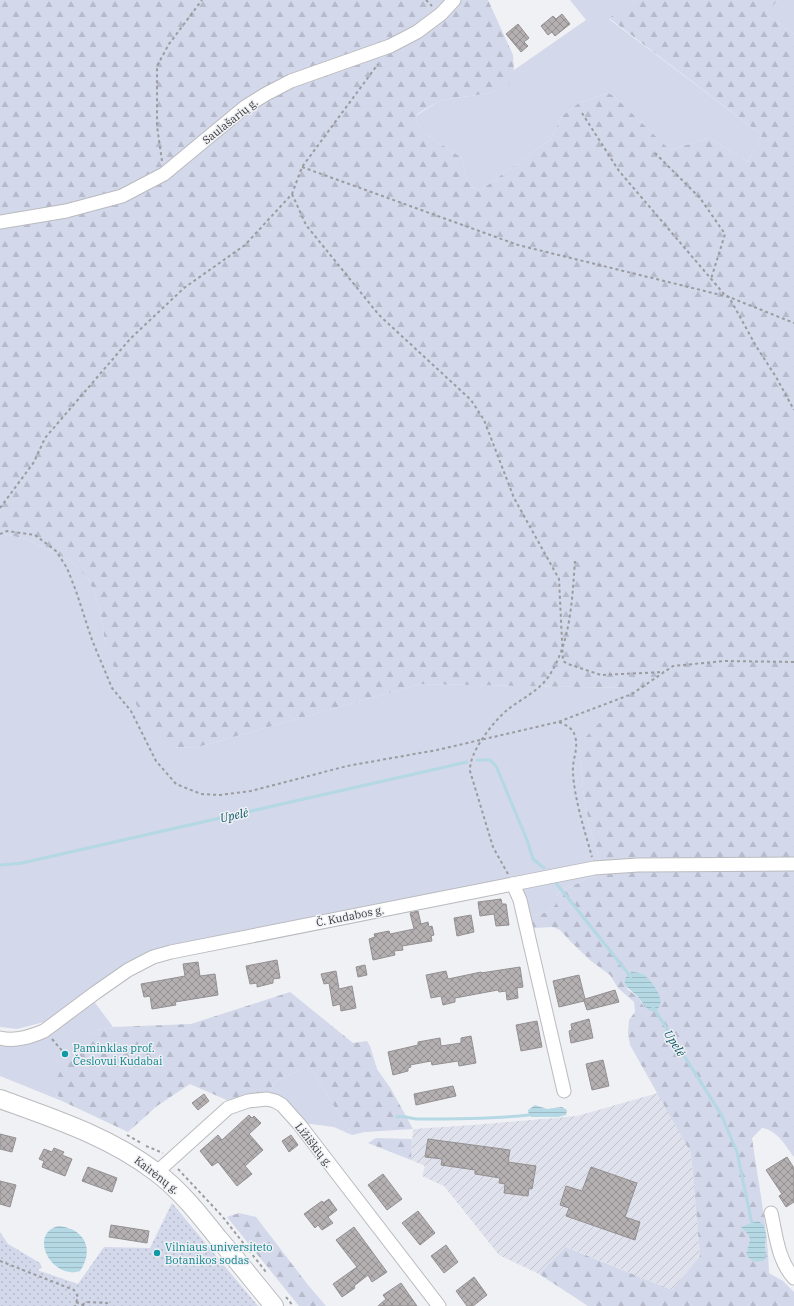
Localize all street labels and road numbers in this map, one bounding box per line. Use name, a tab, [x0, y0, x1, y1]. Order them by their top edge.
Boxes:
street label: Saulašarių g.	[199, 95, 261, 147]
street label: Č. Kudabos g.	[315, 903, 385, 929]
street label: Ližiškių g.	[292, 1120, 336, 1170]
street label: Kairėnų g.	[132, 1153, 182, 1197]

